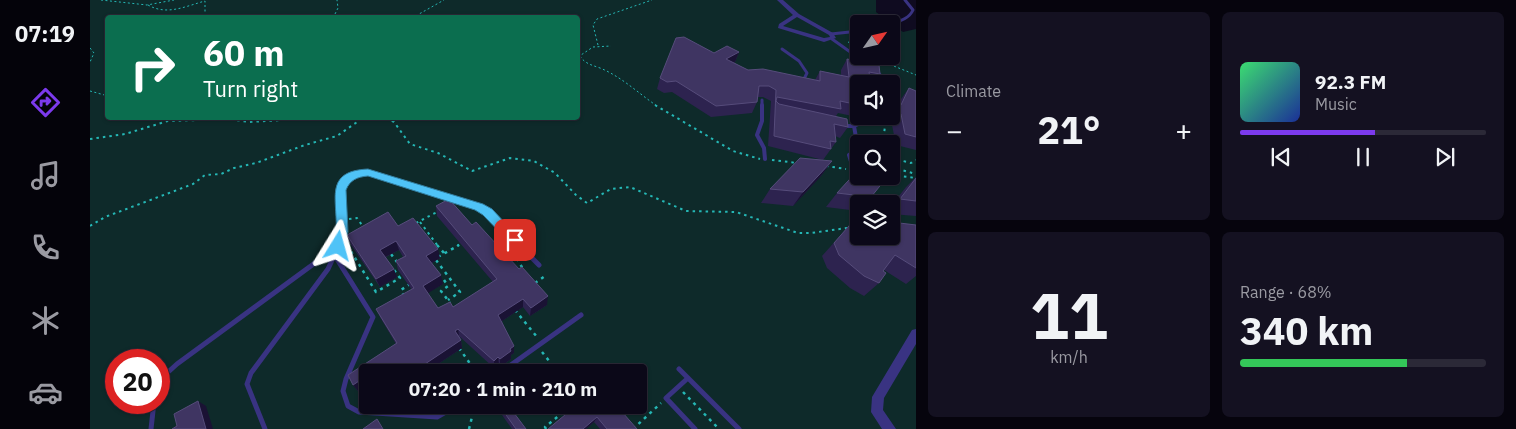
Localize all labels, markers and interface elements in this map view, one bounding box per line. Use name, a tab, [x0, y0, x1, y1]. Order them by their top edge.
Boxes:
north arrow	[850, 15, 900, 65]
map controls	[850, 15, 900, 245]
text: 07:19	[15, 19, 75, 48]
text: 60 m	[203, 30, 285, 76]
icon: right	[120, 35, 185, 100]
text: 92.3 FM	[1315, 70, 1386, 94]
text: Turn right	[203, 74, 298, 103]
button: sound	[850, 75, 900, 125]
text: Climate	[946, 81, 1001, 101]
icon: directions	[28, 85, 63, 120]
text: Music	[1315, 94, 1357, 114]
text: 21°	[1037, 105, 1101, 154]
text: −	[946, 112, 963, 149]
text: +	[1175, 112, 1192, 149]
button: search	[850, 135, 900, 185]
icon: previous	[1267, 143, 1295, 171]
icon: pause	[1349, 143, 1377, 171]
icon: next	[1431, 143, 1459, 171]
icon: music	[28, 158, 63, 193]
button: layers	[850, 195, 900, 245]
position arrow	[311, 219, 363, 271]
pin	[494, 219, 536, 261]
icon: arrive	[501, 226, 529, 254]
icon: phone	[28, 230, 63, 265]
text: 11	[1030, 272, 1108, 357]
text: Range · 68%	[1240, 282, 1332, 302]
icon: climate	[28, 303, 63, 338]
text: 340 km	[1240, 306, 1373, 355]
text: km/h	[1050, 347, 1088, 367]
speed limit sign: 20	[105, 349, 170, 414]
icon: car	[28, 375, 63, 410]
text: 07:20 · 1 min · 210 m	[409, 377, 597, 401]

